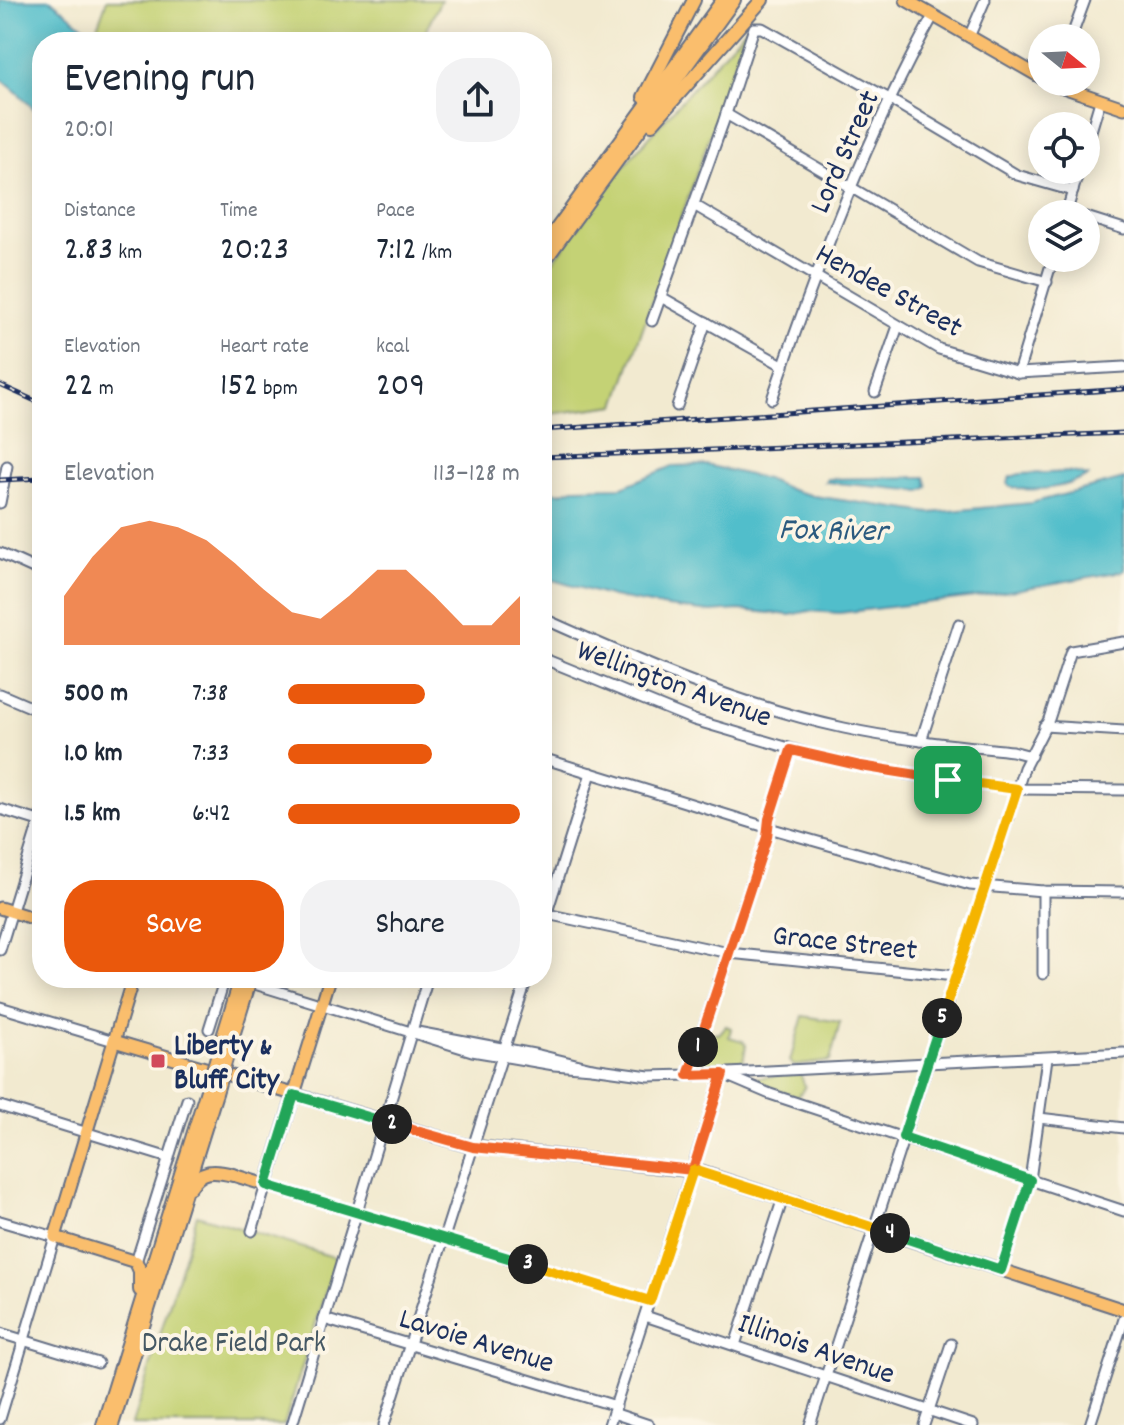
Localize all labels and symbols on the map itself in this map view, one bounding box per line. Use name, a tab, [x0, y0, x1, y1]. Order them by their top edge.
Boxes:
north arrow	[1028, 24, 1100, 96]
street label: Lord Street	[801, 84, 893, 221]
street label: Hendee Street	[806, 235, 969, 351]
water label: Fox River	[778, 509, 891, 557]
street label: Wellington Avenue	[570, 631, 777, 741]
pin	[914, 746, 982, 814]
street label: Grace Street	[770, 916, 919, 974]
pin: 5	[922, 998, 962, 1038]
place label: Liberty & Bluff City	[174, 1027, 281, 1104]
pin: 1	[678, 1027, 718, 1067]
marker: Liberty & Bluff City	[149, 1052, 167, 1070]
pin: 2	[372, 1104, 412, 1144]
pin: 4	[870, 1213, 910, 1253]
pin: 3	[508, 1244, 548, 1284]
street label: Lavoie Avenue	[393, 1299, 558, 1387]
street label: Illinois Avenue	[731, 1304, 900, 1398]
park label: Drake Field Park	[142, 1324, 326, 1367]

